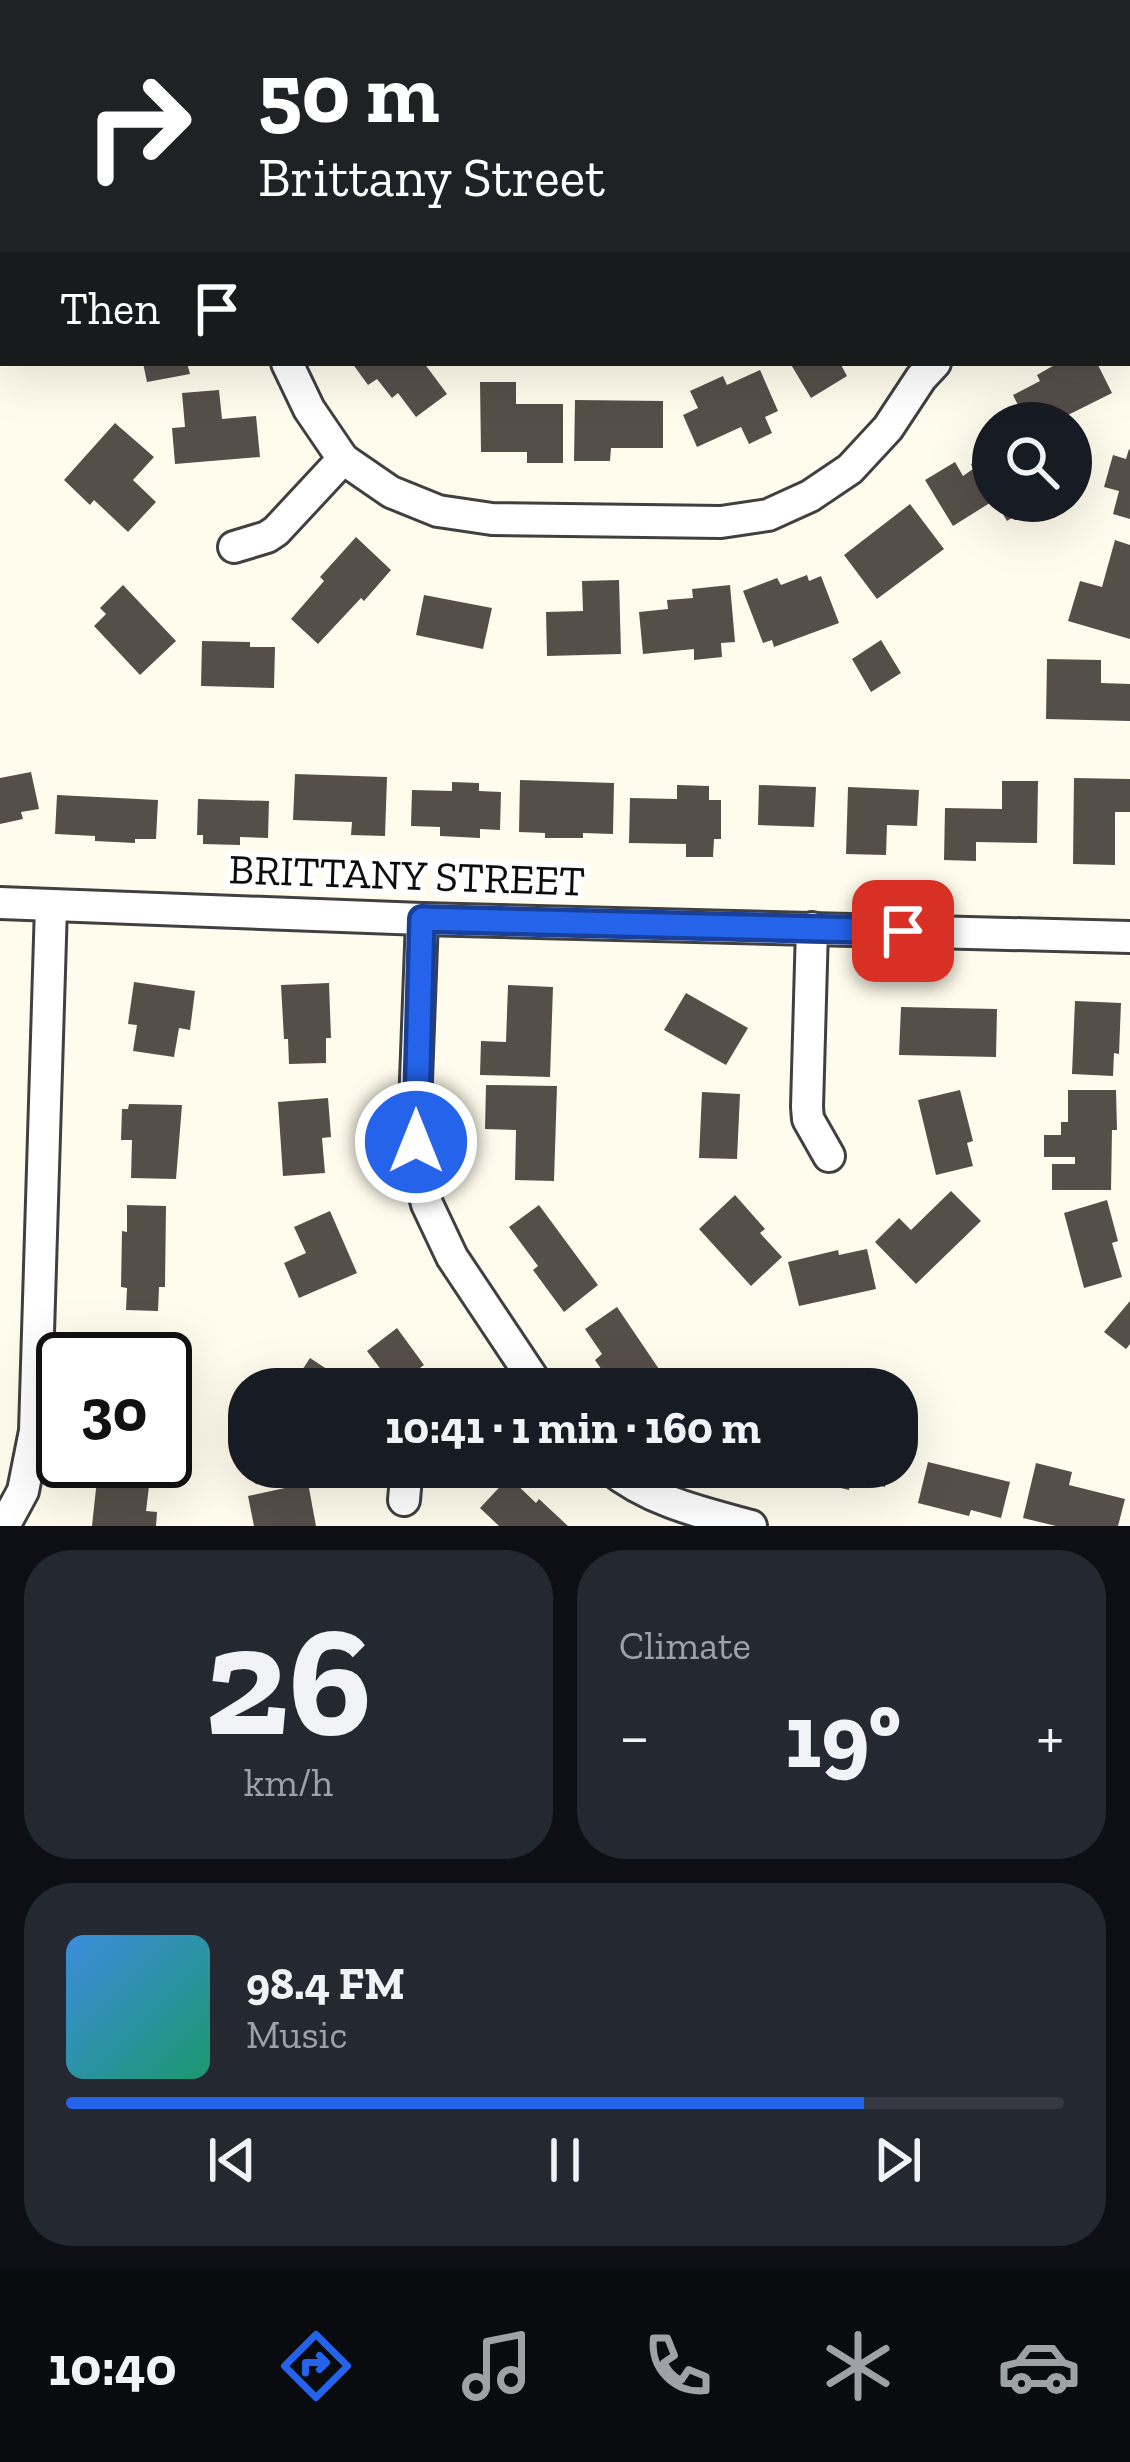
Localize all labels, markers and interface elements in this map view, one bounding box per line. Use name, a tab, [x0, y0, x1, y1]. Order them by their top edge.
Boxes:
text: 50 m	[258, 43, 440, 144]
icon: right	[60, 48, 216, 204]
text: Brittany Street	[258, 145, 605, 210]
icon: arrive	[184, 276, 250, 342]
text: Then	[60, 282, 160, 336]
map controls	[972, 402, 1092, 522]
button: search	[972, 402, 1092, 522]
street label: BRITTANY STREET	[228, 843, 586, 907]
pin	[852, 880, 954, 982]
icon: arrive	[870, 898, 936, 964]
position arrow	[353, 1079, 479, 1205]
speed limit sign: 30	[36, 1332, 192, 1488]
text: 10:41 · 1 min · 160 m	[385, 1401, 761, 1455]
text: 26	[205, 1587, 372, 1774]
text: Climate	[619, 1622, 751, 1669]
text: 19°	[785, 1682, 901, 1790]
text: −	[619, 1697, 650, 1776]
text: +	[1036, 1697, 1064, 1776]
text: km/h	[244, 1759, 333, 1806]
text: 98.4 FM	[246, 1957, 405, 2011]
text: Music	[246, 2011, 348, 2058]
icon: previous	[199, 2127, 265, 2193]
icon: pause	[532, 2127, 598, 2193]
icon: next	[865, 2127, 931, 2193]
icon: directions	[274, 2324, 358, 2408]
icon: music	[455, 2324, 539, 2408]
icon: phone	[636, 2324, 720, 2408]
icon: climate	[816, 2324, 900, 2408]
icon: car	[997, 2324, 1081, 2408]
text: 10:40	[48, 2334, 177, 2399]

